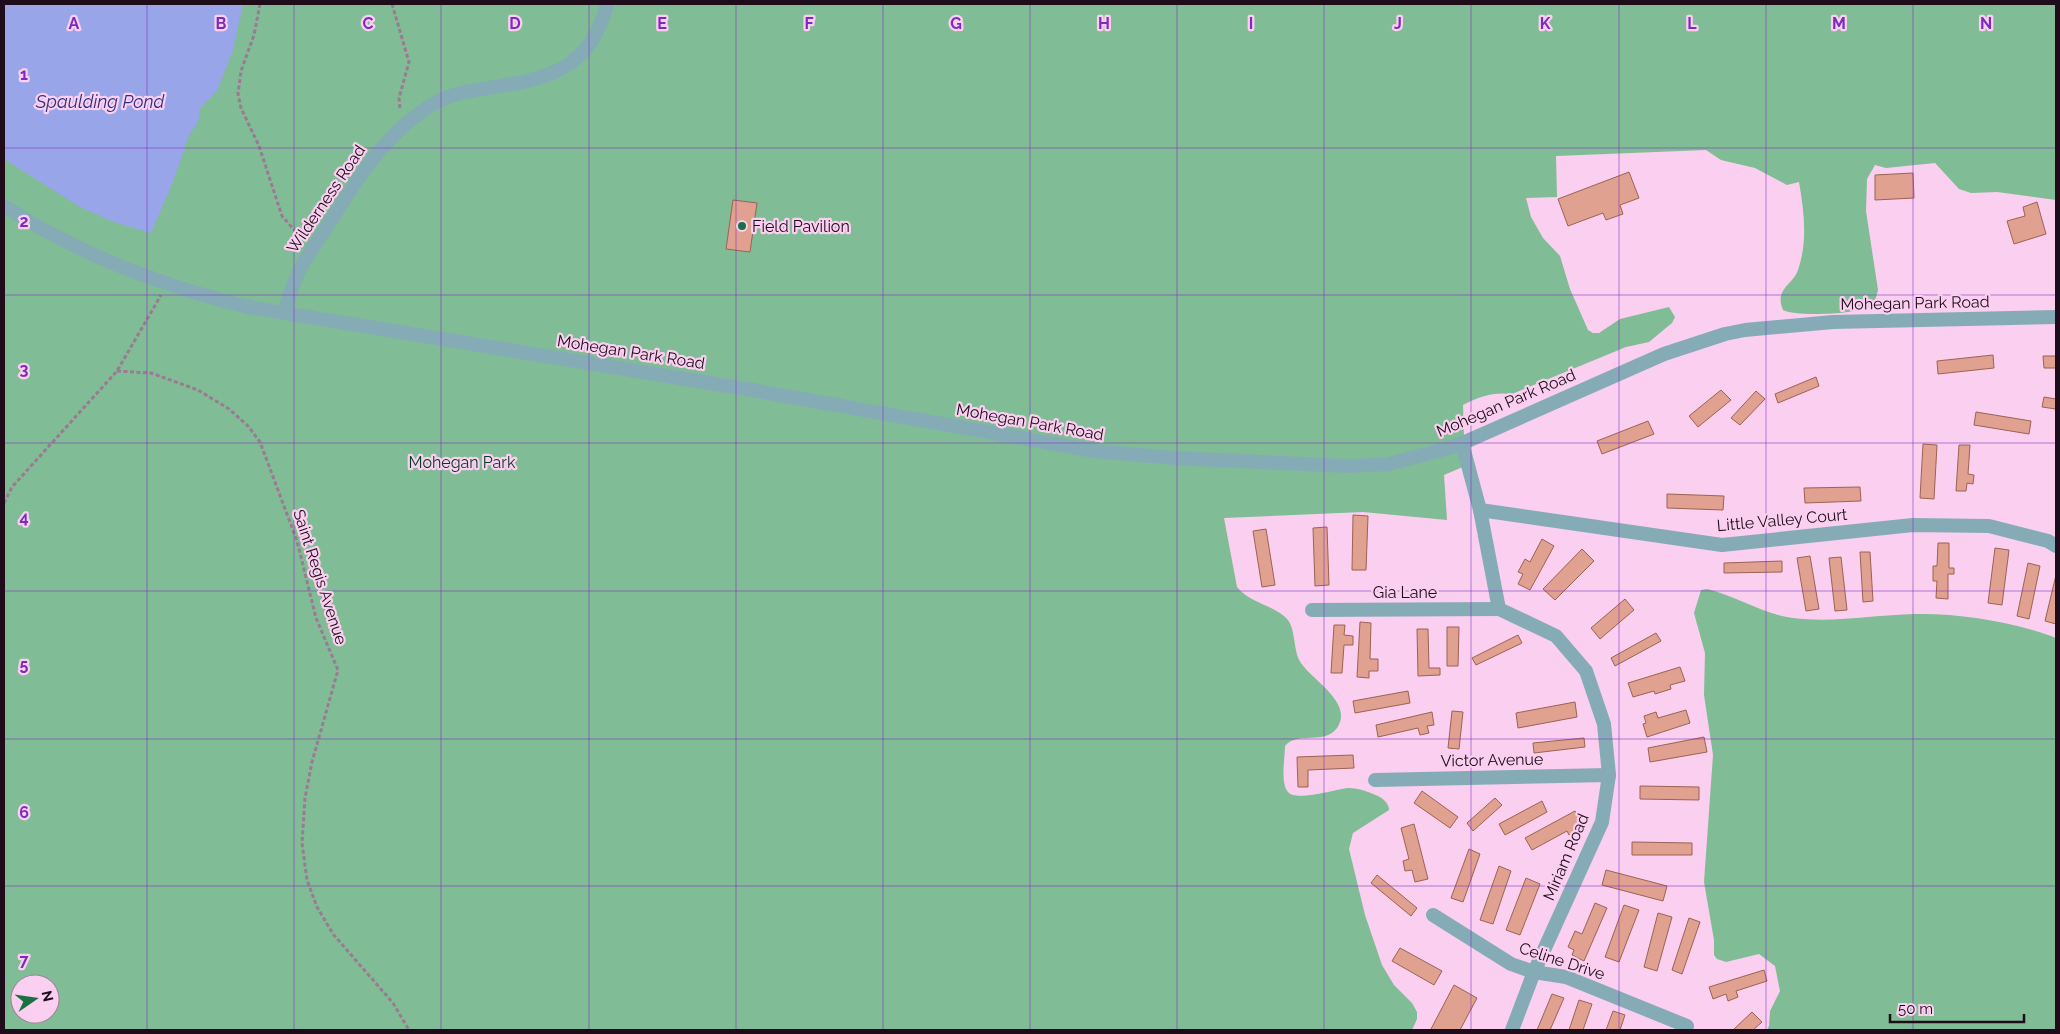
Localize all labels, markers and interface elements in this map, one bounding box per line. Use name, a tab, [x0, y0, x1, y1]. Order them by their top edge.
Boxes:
text: A	[69, 14, 80, 33]
text: B	[216, 14, 227, 33]
text: C	[363, 14, 374, 33]
text: D	[509, 14, 521, 33]
text: E	[657, 14, 667, 33]
text: F	[804, 14, 814, 33]
text: G	[950, 14, 962, 33]
text: H	[1098, 14, 1110, 33]
text: I	[1249, 14, 1253, 33]
text: J	[1394, 14, 1402, 33]
text: K	[1540, 14, 1551, 33]
text: L	[1687, 14, 1697, 33]
text: M	[1832, 14, 1846, 33]
text: N	[1980, 14, 1992, 33]
text: 1	[20, 65, 28, 84]
water label: Spaulding Pond	[35, 91, 166, 112]
street label: Wilderness Road	[283, 141, 369, 257]
text: 2	[19, 212, 29, 231]
place label: Field Pavilion	[752, 217, 850, 236]
marker: Field Pavilion	[736, 220, 748, 232]
street label: Mohegan Park Road	[1840, 292, 1990, 314]
street label: Mohegan Park Road	[556, 331, 706, 373]
text: 3	[20, 360, 29, 379]
street label: Mohegan Park Road	[1434, 365, 1578, 441]
street label: Mohegan Park Road	[955, 400, 1105, 444]
park label: Mohegan Park	[409, 453, 516, 472]
street label: Little Valley Court	[1716, 505, 1849, 535]
street label: Saint Regis Avenue	[289, 507, 351, 647]
text: 4	[19, 508, 29, 527]
street label: Gia Lane	[1373, 583, 1437, 602]
text: 5	[20, 655, 29, 674]
street label: Victor Avenue	[1440, 750, 1544, 770]
text: 6	[19, 803, 29, 822]
street label: Miriam Road	[1539, 811, 1593, 903]
street label: Celine Drive	[1517, 938, 1607, 984]
text: 7	[20, 951, 29, 970]
north arrow	[10, 974, 60, 1024]
text: N	[39, 989, 57, 1003]
scale bar	[1890, 992, 2024, 1024]
text: 50 m	[1898, 1000, 1933, 1018]

